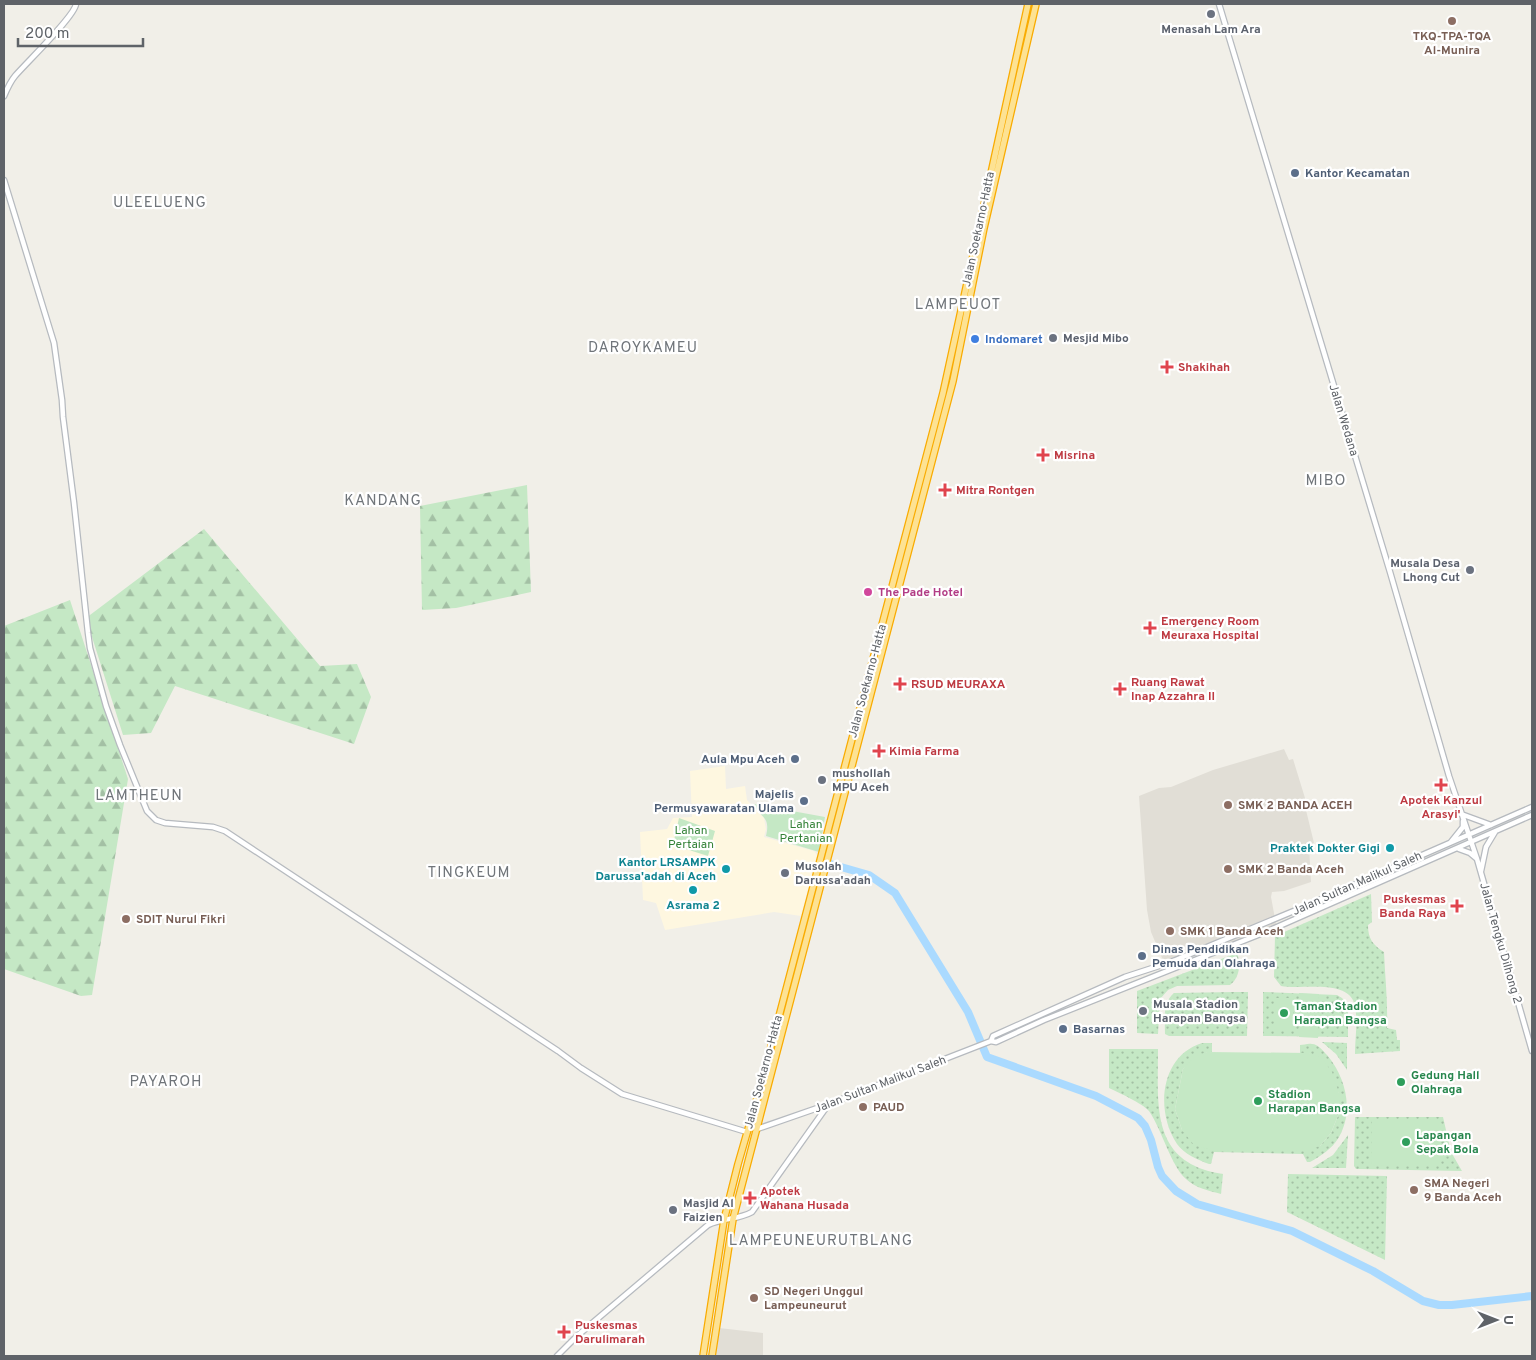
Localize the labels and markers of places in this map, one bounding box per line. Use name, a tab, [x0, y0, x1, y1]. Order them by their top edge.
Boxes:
marker: Menasah Lam Ara	[1205, 8, 1217, 20]
marker: TKQ-TPA-TQA Al-Munira	[1446, 15, 1458, 27]
place label: Menasah Lam Ara	[1161, 22, 1261, 38]
place label: TKQ-TPA-TQA Al-Munira	[1413, 29, 1492, 59]
place label: Kantor Kecamatan	[1305, 166, 1410, 182]
marker: Kantor Kecamatan	[1289, 167, 1301, 179]
place label: Mesjid Mibo	[1063, 331, 1129, 347]
place label: Indomaret	[985, 332, 1043, 348]
marker: Mesjid Mibo	[1047, 332, 1059, 344]
marker: Indomaret	[969, 333, 981, 345]
marker: Shakihah	[1160, 360, 1174, 374]
place label: Shakihah	[1178, 360, 1230, 376]
marker: Misrina	[1036, 448, 1050, 462]
place label: Misrina	[1054, 448, 1095, 464]
marker: Mitra Rontgen	[938, 483, 952, 497]
place label: Mitra Rontgen	[956, 483, 1035, 499]
place label: Musala Desa Lhong Cut	[1390, 556, 1460, 586]
marker: Musala Desa Lhong Cut	[1464, 564, 1476, 576]
place label: The Pade Hotel	[878, 585, 963, 601]
marker: The Pade Hotel	[862, 586, 874, 598]
place label: Emergency Room Meuraxa Hospital	[1161, 614, 1259, 644]
marker: Emergency Room Meuraxa Hospital	[1143, 621, 1157, 635]
place label: Ruang Rawat Inap Azzahra II	[1131, 675, 1215, 705]
marker: RSUD MEURAXA	[893, 677, 907, 691]
place label: RSUD MEURAXA	[911, 677, 1006, 693]
marker: Ruang Rawat Inap Azzahra II	[1113, 682, 1127, 696]
place label: Kimia Farma	[889, 744, 959, 760]
marker: Kimia Farma	[873, 745, 885, 757]
place label: Aula Mpu Aceh	[701, 752, 785, 768]
marker: Aula Mpu Aceh	[789, 753, 801, 765]
place label: mushollah MPU Aceh	[832, 766, 890, 796]
marker: mushollah MPU Aceh	[816, 774, 828, 786]
marker: Apotek Kanzul Arasyi'	[1435, 779, 1447, 791]
place label: Majelis Permusyawaratan Ulama	[654, 787, 794, 817]
place label: Apotek Kanzul Arasyi'	[1400, 793, 1482, 823]
marker: Majelis Permusyawaratan Ulama	[798, 795, 810, 807]
place label: SMK 2 BANDA ACEH	[1238, 798, 1352, 814]
marker: SMK 2 BANDA ACEH	[1222, 799, 1234, 811]
place label: Praktek Dokter Gigi	[1270, 841, 1380, 857]
marker: Praktek Dokter Gigi	[1384, 842, 1396, 854]
place label: Kantor LRSAMPK Darussa'adah di Aceh	[595, 855, 716, 885]
place label: Musolah Darussa'adah	[795, 859, 871, 889]
place label: SMK 2 Banda Aceh	[1238, 862, 1344, 878]
marker: Kantor LRSAMPK Darussa'adah di Aceh	[720, 863, 732, 875]
marker: SMK 2 Banda Aceh	[1222, 863, 1234, 875]
marker: Musolah Darussa'adah	[779, 867, 791, 879]
marker: Asrama 2	[687, 884, 699, 896]
place label: Puskesmas Banda Raya	[1379, 892, 1446, 922]
place label: Asrama 2	[666, 898, 720, 914]
marker: Puskesmas Banda Raya	[1450, 899, 1464, 913]
place label: SDIT Nurul Fikri	[136, 912, 225, 928]
marker: SDIT Nurul Fikri	[120, 913, 132, 925]
place label: SMK 1 Banda Aceh	[1180, 924, 1284, 940]
marker: SMK 1 Banda Aceh	[1164, 925, 1176, 937]
place label: Dinas Pendidikan Pemuda dan Olahraga	[1152, 942, 1275, 972]
marker: Dinas Pendidikan Pemuda dan Olahraga	[1136, 950, 1148, 962]
place label: Musala Stadion Harapan Bangsa	[1153, 997, 1246, 1027]
place label: Taman Stadion Harapan Bangsa	[1294, 999, 1387, 1029]
marker: Musala Stadion Harapan Bangsa	[1137, 1005, 1149, 1017]
marker: Taman Stadion Harapan Bangsa	[1278, 1007, 1290, 1019]
place label: Basarnas	[1073, 1022, 1125, 1038]
marker: Basarnas	[1057, 1023, 1069, 1035]
place label: Gedung Hall Olahraga	[1411, 1068, 1480, 1098]
marker: Gedung Hall Olahraga	[1395, 1076, 1407, 1088]
place label: Stadion Harapan Bangsa	[1268, 1087, 1361, 1117]
marker: Stadion Harapan Bangsa	[1252, 1095, 1264, 1107]
place label: PAUD	[873, 1100, 905, 1116]
marker: PAUD	[857, 1101, 869, 1113]
place label: Lapangan Sepak Bola	[1416, 1128, 1479, 1158]
marker: Lapangan Sepak Bola	[1400, 1136, 1412, 1148]
place label: SMA Negeri 9 Banda Aceh	[1424, 1176, 1502, 1206]
place label: Apotek Wahana Husada	[760, 1184, 849, 1214]
marker: SMA Negeri 9 Banda Aceh	[1408, 1184, 1420, 1196]
marker: Apotek Wahana Husada	[744, 1192, 756, 1204]
place label: Masjid Al Faizien	[683, 1196, 734, 1226]
marker: Masjid Al Faizien	[667, 1204, 679, 1216]
place label: SD Negeri Unggul Lampeuneurut	[764, 1284, 863, 1314]
marker: SD Negeri Unggul Lampeuneurut	[748, 1292, 760, 1304]
place label: Puskesmas Darulimarah	[575, 1318, 645, 1348]
marker: Puskesmas Darulimarah	[557, 1325, 571, 1339]

